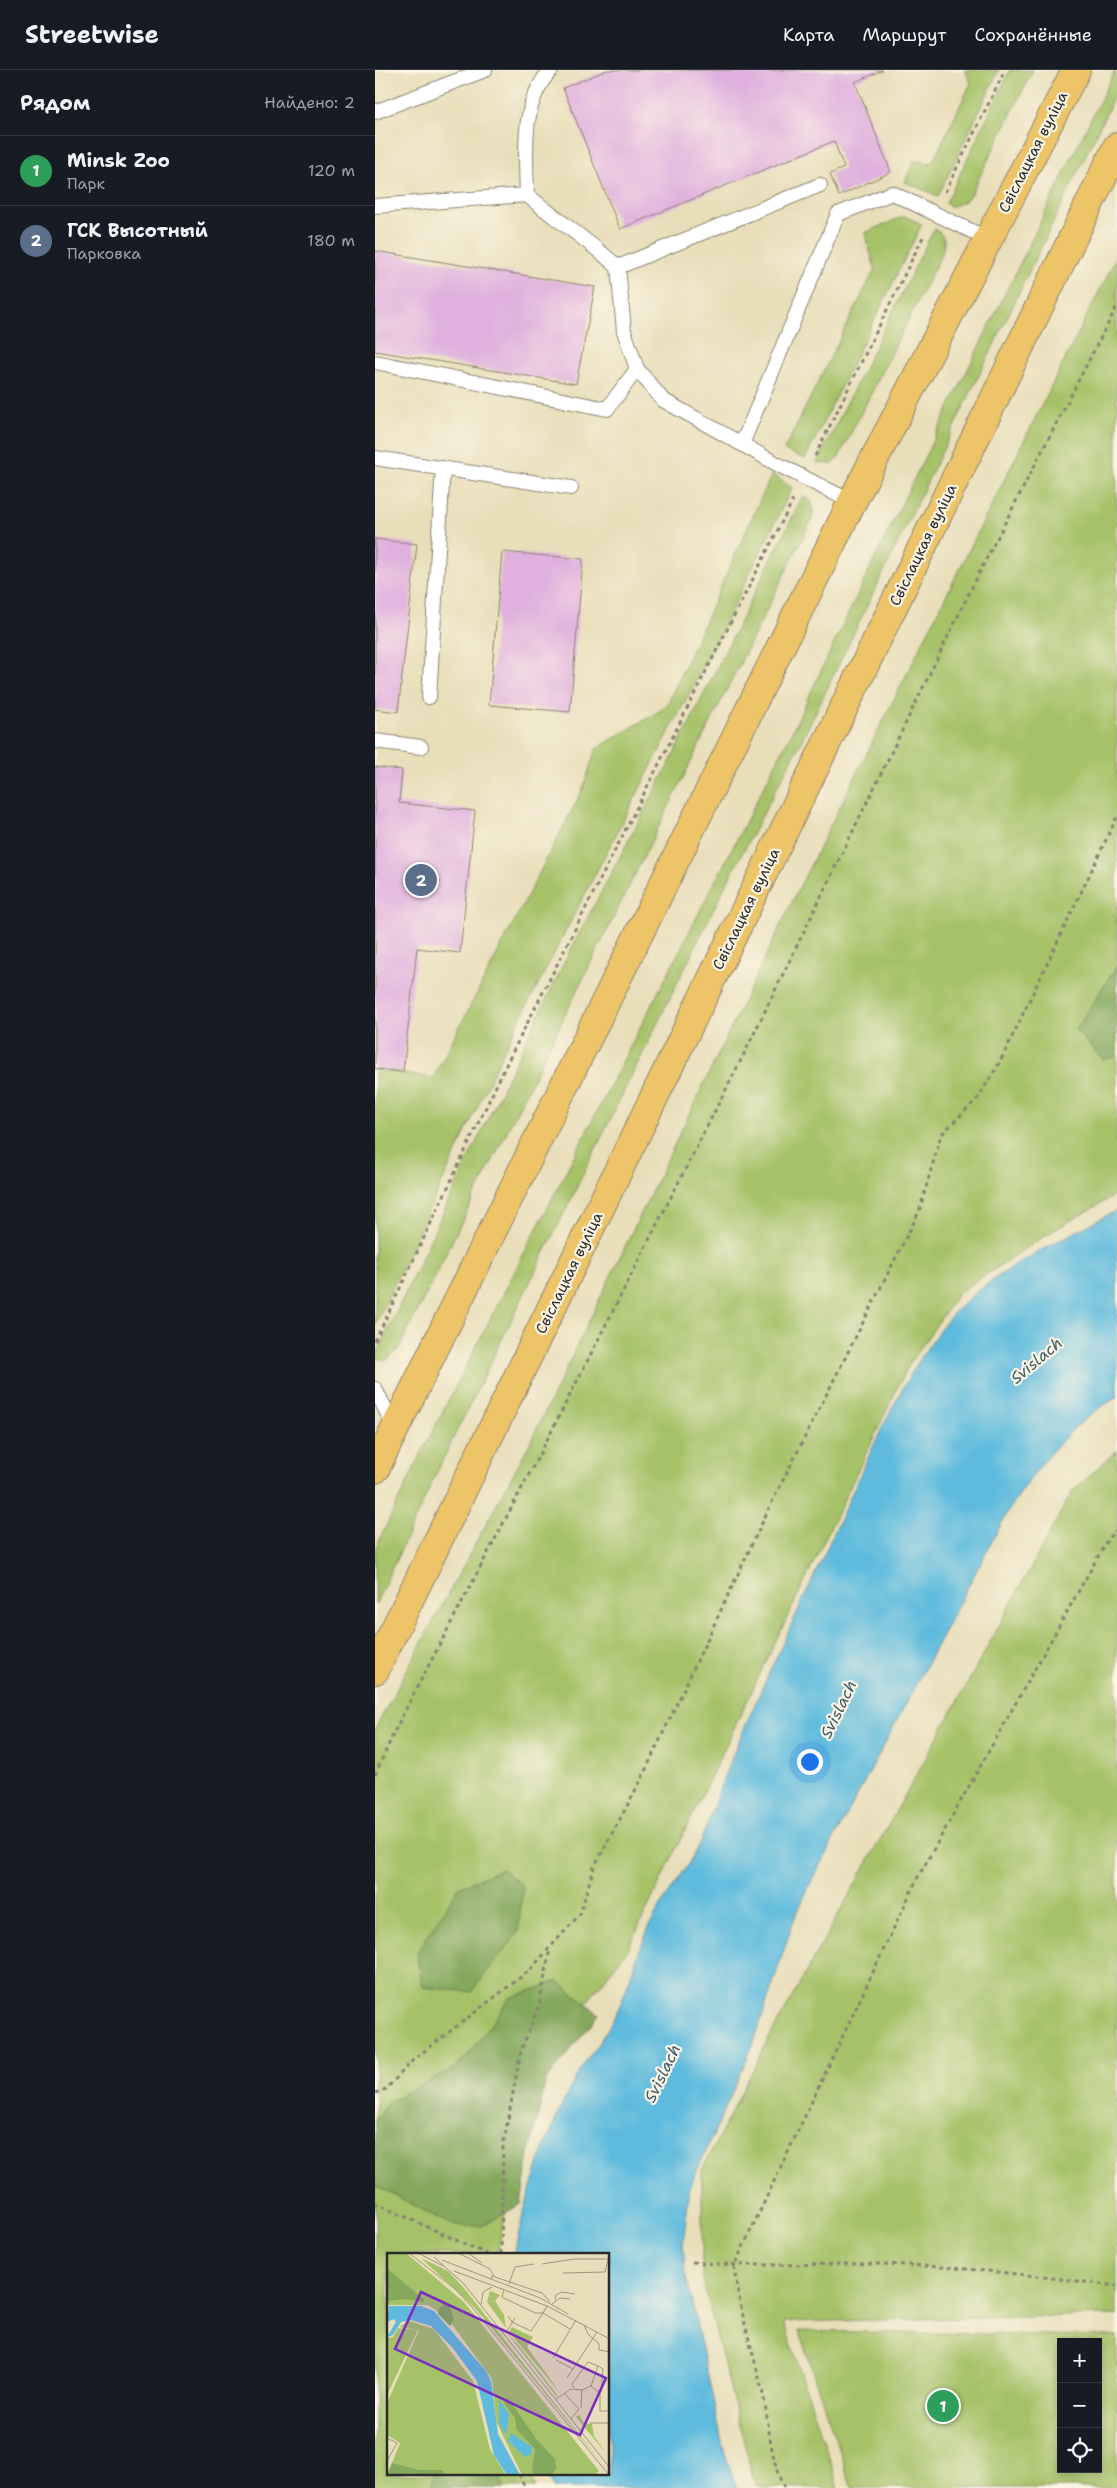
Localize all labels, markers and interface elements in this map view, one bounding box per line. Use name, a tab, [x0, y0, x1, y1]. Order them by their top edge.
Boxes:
text: Streetwise	[25, 19, 159, 51]
text: Карта	[783, 23, 834, 47]
text: Маршрут	[862, 23, 946, 47]
text: Сохранённые	[974, 23, 1092, 47]
street label: Свіслацкая вуліца	[994, 87, 1072, 216]
text: Рядом	[20, 89, 90, 117]
text: Найдено: 2	[264, 92, 355, 113]
text: Minsk Zoo	[67, 148, 170, 173]
text: 1	[32, 160, 40, 181]
text: 120 m	[308, 160, 355, 181]
text: Парк	[67, 173, 105, 194]
text: ГСК Высотный	[67, 218, 208, 243]
text: 2	[30, 230, 42, 251]
text: 180 m	[307, 230, 355, 251]
text: Парковка	[67, 243, 141, 264]
street label: Свіслацкая вуліца	[885, 480, 962, 609]
street label: Свіслацкая вуліца	[708, 844, 785, 973]
pin: 2	[405, 861, 437, 899]
street label: Свіслацкая вуліца	[531, 1208, 608, 1337]
water label: Svislach	[1006, 1332, 1067, 1388]
water label: Svislach	[815, 1677, 861, 1742]
your location	[797, 1749, 823, 1775]
water label: Svislach	[639, 2041, 685, 2106]
inset map	[387, 2253, 610, 2476]
map controls	[1057, 2338, 1102, 2473]
button: +	[1057, 2338, 1102, 2383]
button: −	[1057, 2383, 1102, 2428]
pin: 1	[927, 2387, 959, 2425]
button: locate	[1057, 2428, 1102, 2473]

